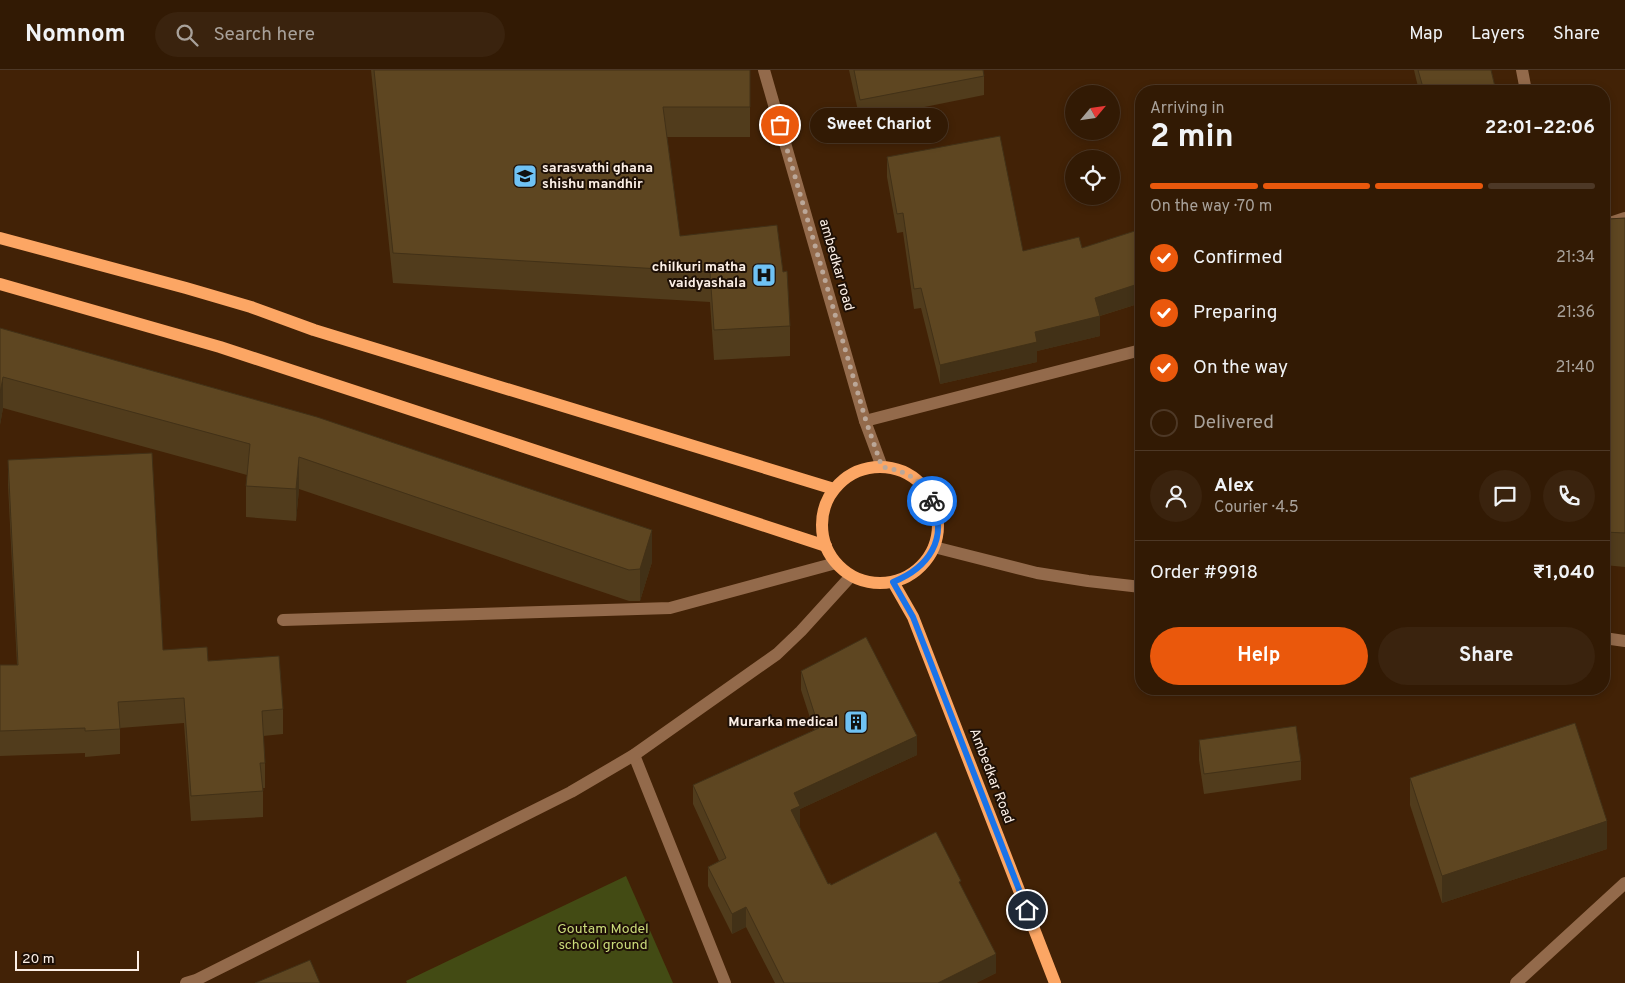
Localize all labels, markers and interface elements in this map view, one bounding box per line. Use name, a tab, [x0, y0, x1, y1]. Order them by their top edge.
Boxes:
search box	[155, 12, 505, 57]
text: Nomnom	[25, 20, 125, 50]
icon: search	[173, 21, 201, 49]
text: Search here	[213, 23, 315, 47]
text: Map	[1409, 23, 1443, 46]
text: Layers	[1471, 23, 1525, 46]
text: Share	[1553, 23, 1600, 46]
north arrow	[1065, 85, 1120, 140]
map controls	[1065, 85, 1120, 205]
text: Arriving in	[1150, 99, 1225, 119]
pin	[759, 104, 801, 146]
callout: Sweet Chariot	[810, 108, 948, 142]
icon: bag	[766, 111, 794, 139]
text: Sweet Chariot	[827, 115, 931, 135]
text: 22:01–22:06	[1485, 116, 1595, 140]
text: 2 min	[1150, 118, 1234, 158]
button: locate	[1065, 150, 1120, 205]
place label: sarasvathi ghana shishu mandhir	[542, 160, 653, 193]
school or university icon: sarasvathi ghana shishu mandhir	[512, 163, 538, 189]
text: On the way · 70 m	[1150, 197, 1272, 217]
street label: ambedkar road	[815, 217, 857, 313]
icon: check	[1150, 244, 1178, 272]
text: Confirmed	[1193, 246, 1283, 270]
text: 21:34	[1556, 248, 1595, 268]
place label: chilkuri matha vaidyashala	[652, 259, 746, 292]
hospital icon: chilkuri matha vaidyashala	[751, 262, 777, 288]
icon: check	[1150, 299, 1178, 327]
text: Preparing	[1193, 301, 1277, 325]
text: 21:36	[1556, 303, 1595, 323]
icon: check	[1150, 354, 1178, 382]
text: On the way	[1193, 356, 1288, 380]
text: 21:40	[1555, 358, 1595, 378]
text: Delivered	[1193, 411, 1274, 435]
button: person	[1150, 470, 1202, 522]
button: chat	[1479, 470, 1531, 522]
button: phone	[1543, 470, 1595, 522]
text: Alex	[1214, 474, 1254, 498]
courier	[907, 476, 957, 526]
icon: bike	[918, 487, 946, 515]
text: Courier · 4.5	[1214, 498, 1299, 518]
text: Order #9918	[1150, 561, 1258, 585]
text: ₹1,040	[1533, 561, 1595, 585]
button: Help	[1150, 627, 1368, 685]
button: Share	[1378, 627, 1595, 685]
building icon: Murarka medical	[843, 709, 869, 735]
place label: Murarka medical	[728, 714, 838, 731]
street label: Ambedkar Road	[965, 726, 1017, 826]
pin	[1006, 889, 1048, 931]
icon: home	[1013, 896, 1041, 924]
park label: Goutam Model school ground	[557, 921, 649, 954]
scale bar	[15, 948, 139, 971]
text: 20 m	[22, 951, 55, 968]

